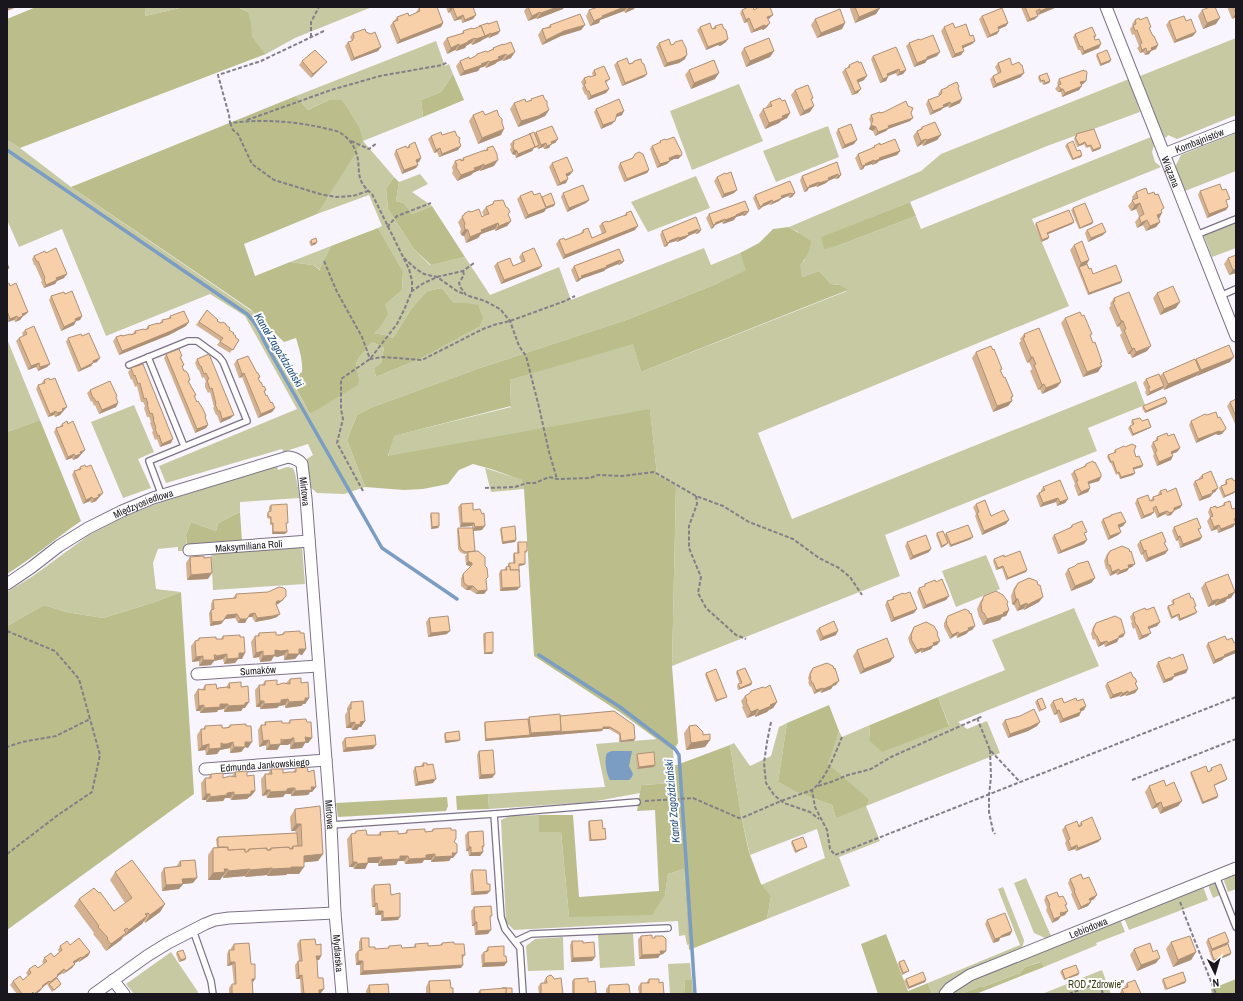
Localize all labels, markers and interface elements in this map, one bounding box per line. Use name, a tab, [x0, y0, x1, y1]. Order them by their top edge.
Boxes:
street label: Kombajnistów	[1173, 125, 1226, 156]
street label: Wiązana	[1159, 154, 1183, 190]
water label: Kanał Zagoździański	[251, 310, 307, 390]
street label: Mirtowa	[297, 476, 313, 507]
street label: Międzyosiedlowa	[111, 486, 175, 521]
street label: Maksymiliana Roli	[215, 537, 283, 555]
street label: Sumaków	[239, 663, 276, 678]
street label: Edmunda Jankowskiego	[220, 755, 310, 775]
water label: Kanał Zagoździański	[661, 758, 683, 844]
street label: Mirtowa	[322, 799, 337, 830]
street label: Lebiodowa	[1067, 914, 1110, 941]
street label: Mydlarska	[330, 934, 346, 973]
north arrow	[1195, 953, 1235, 993]
text: N	[1212, 976, 1220, 990]
park label: ROD "Zdrowie"	[1068, 978, 1124, 991]

